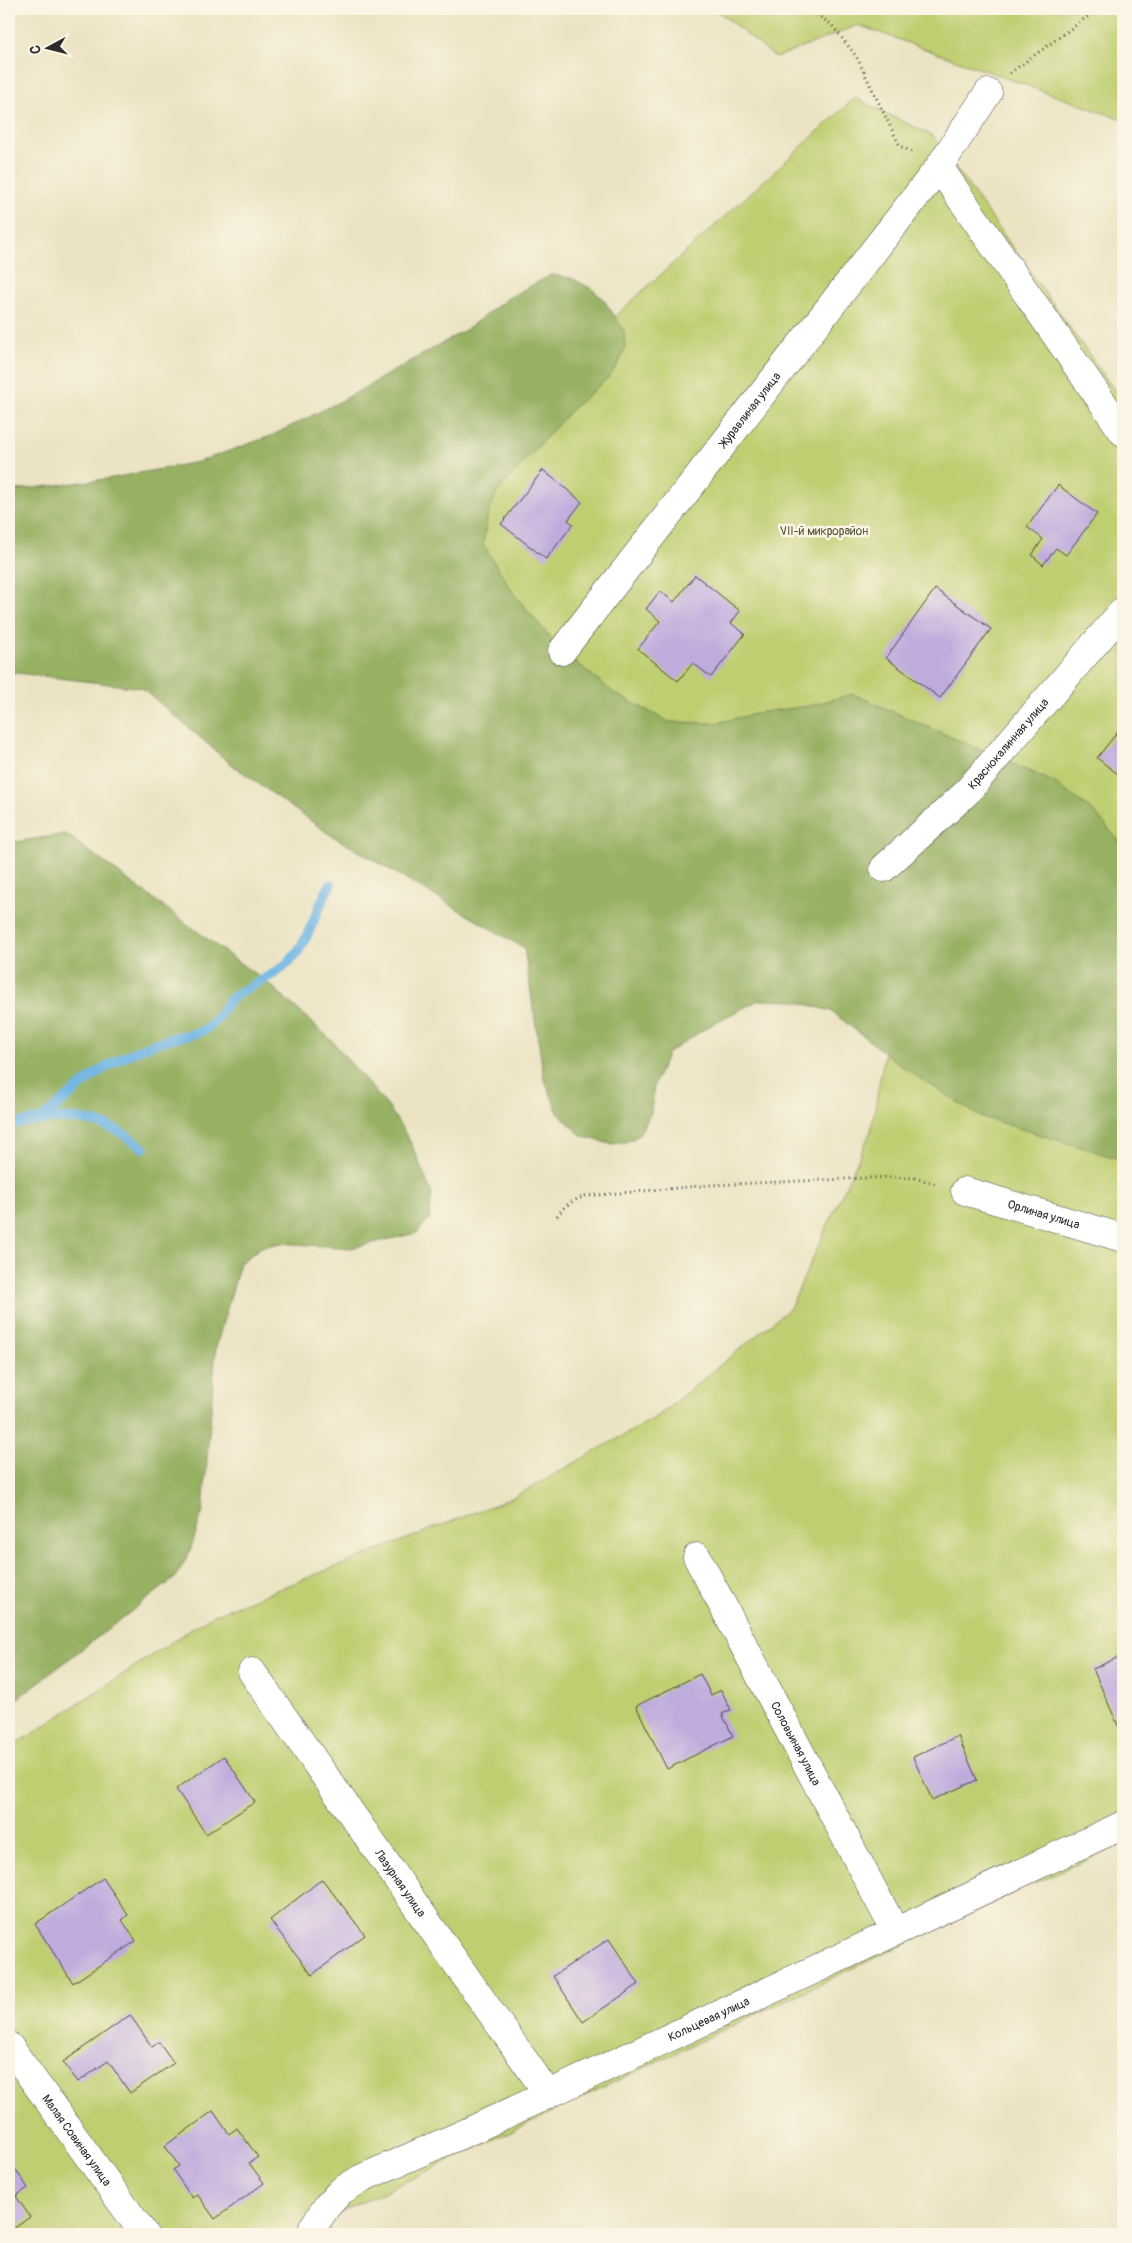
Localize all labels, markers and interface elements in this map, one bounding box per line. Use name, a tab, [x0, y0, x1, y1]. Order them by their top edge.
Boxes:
north arrow	[22, 22, 72, 72]
text: С	[27, 44, 45, 55]
street label: Журавлиная улица	[715, 369, 784, 452]
park label: VII-й микрорайон	[780, 524, 868, 539]
street label: Краснокалинная улица	[965, 695, 1052, 793]
street label: Орлиная улица	[1006, 1197, 1082, 1232]
street label: Соловьиная улица	[767, 1699, 824, 1789]
street label: Лазурная улица	[371, 1846, 429, 1920]
street label: Кольцевая улица	[666, 1993, 752, 2045]
street label: Малая Совиная улица	[39, 2091, 115, 2189]

